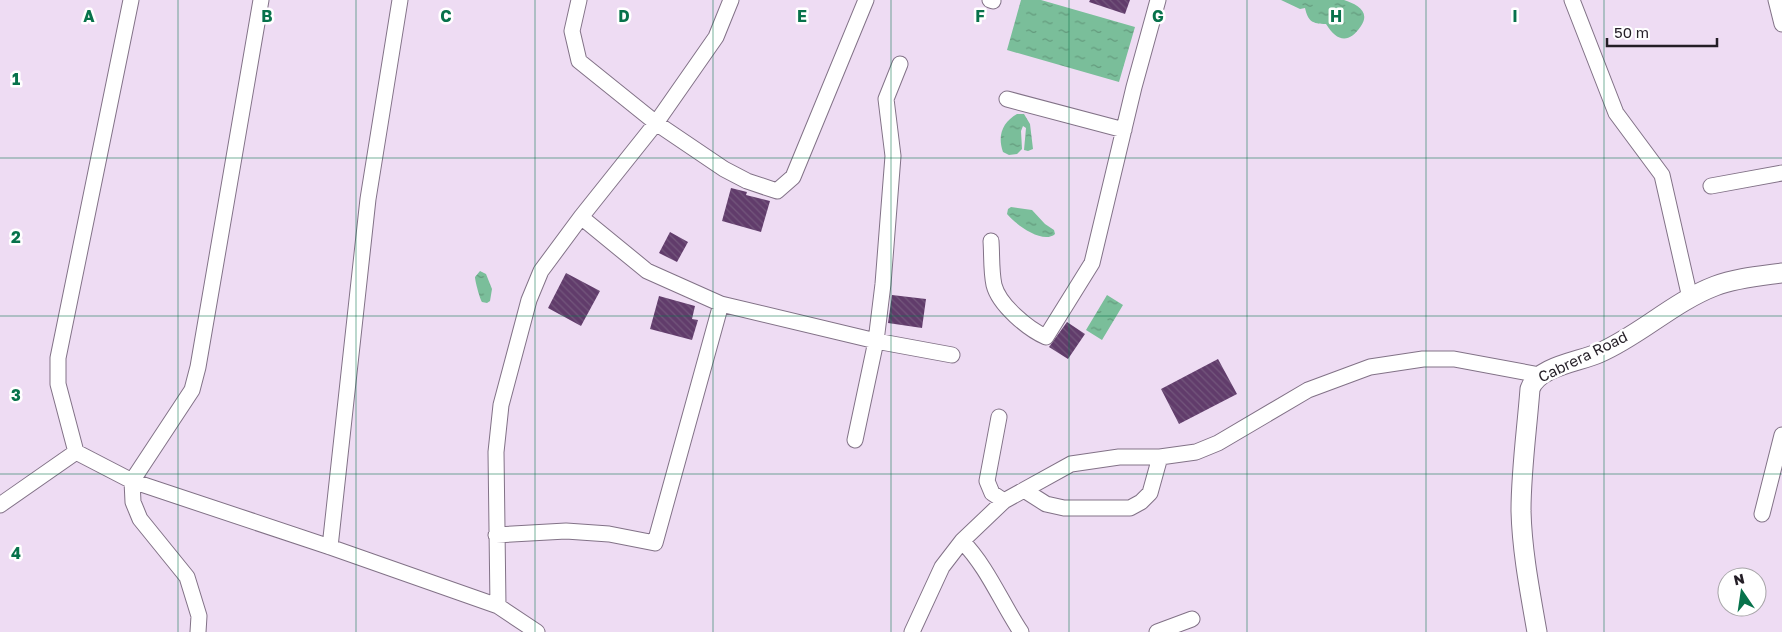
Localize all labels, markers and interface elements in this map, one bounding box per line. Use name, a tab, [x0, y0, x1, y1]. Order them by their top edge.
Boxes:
text: A	[83, 6, 95, 26]
text: B	[261, 6, 273, 26]
text: C	[440, 6, 452, 26]
text: D	[618, 6, 630, 26]
text: E	[797, 6, 807, 26]
text: F	[975, 6, 985, 26]
text: G	[1152, 6, 1164, 26]
text: H	[1330, 6, 1342, 26]
text: I	[1512, 6, 1518, 26]
scale bar	[1607, 15, 1717, 47]
text: 50 m	[1614, 23, 1649, 41]
text: 1	[12, 69, 20, 89]
text: 2	[11, 227, 21, 247]
street label: Cabrera Road	[1535, 327, 1630, 385]
text: 3	[11, 385, 21, 405]
text: 4	[11, 543, 21, 563]
north arrow	[1717, 567, 1767, 617]
text: N	[1732, 569, 1746, 588]

